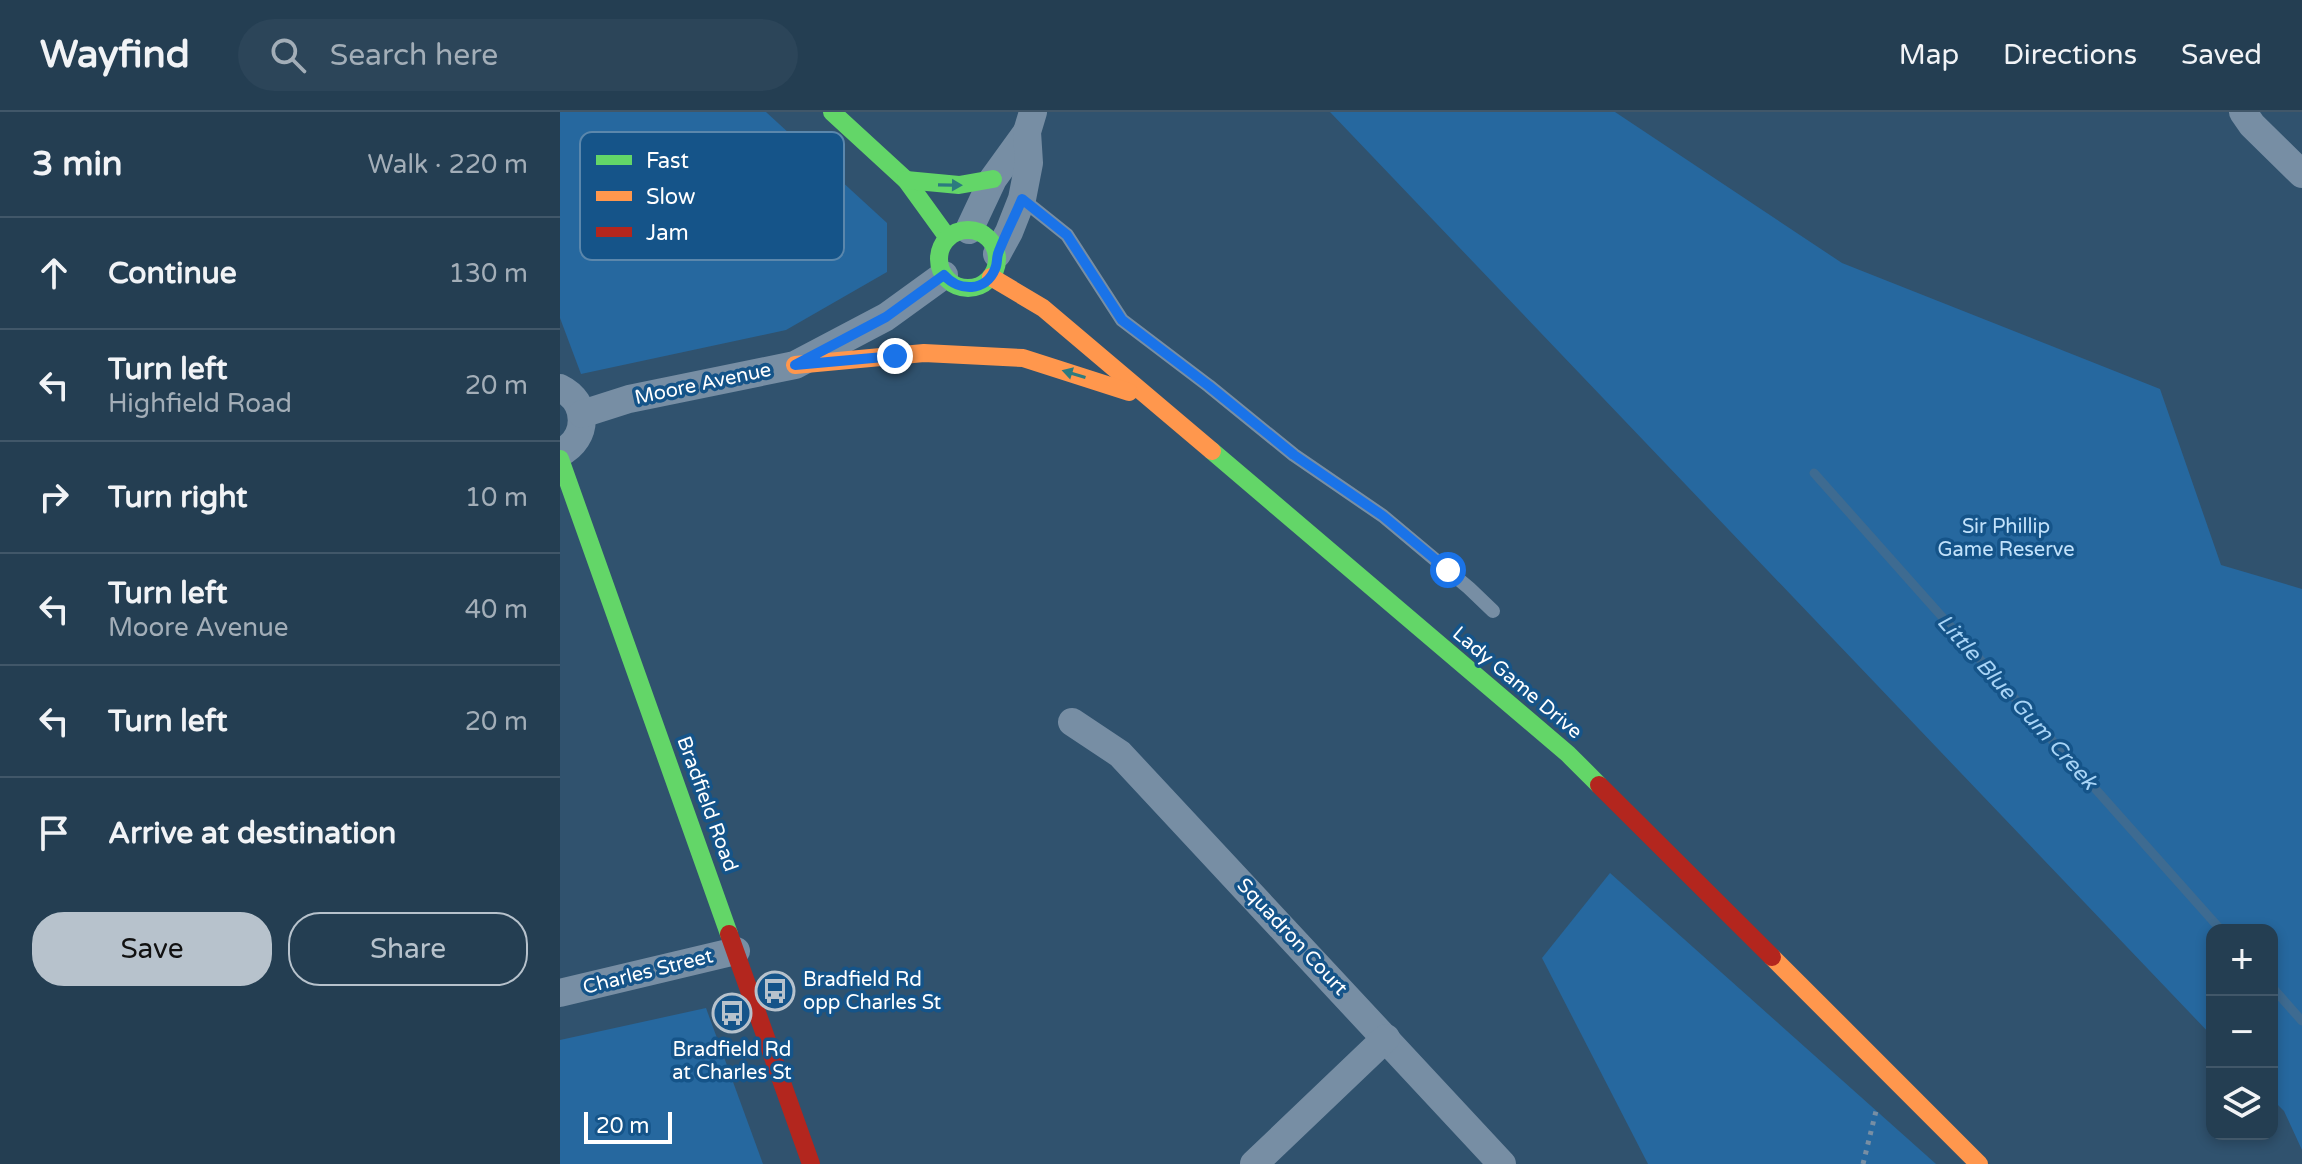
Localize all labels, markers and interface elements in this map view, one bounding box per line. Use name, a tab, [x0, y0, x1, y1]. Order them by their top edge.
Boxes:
search box	[238, 19, 798, 91]
text: Wayfind	[40, 32, 190, 78]
icon: search	[266, 33, 310, 77]
text: Search here	[330, 37, 498, 74]
text: Map	[1899, 38, 1959, 72]
text: Directions	[2003, 38, 2137, 72]
text: Saved	[2181, 38, 2262, 72]
legend	[580, 132, 844, 260]
text: 3 min	[32, 144, 123, 185]
text: Fast	[646, 148, 689, 174]
text: Walk · 220 m	[368, 149, 528, 180]
one-way arrow	[937, 179, 963, 191]
text: Slow	[646, 184, 696, 210]
text: Jam	[646, 220, 689, 246]
icon: ahead	[32, 251, 76, 295]
text: Continue	[108, 255, 237, 292]
text: 130 m	[448, 258, 528, 289]
route end	[877, 338, 913, 374]
text: Turn left	[108, 351, 227, 388]
street label: Moore Avenue	[633, 358, 773, 410]
icon: left	[32, 363, 76, 407]
one-way arrow	[1062, 367, 1086, 379]
text: 20 m	[465, 370, 528, 401]
text: Highfield Road	[108, 388, 292, 419]
icon: right	[32, 475, 76, 519]
text: Turn right	[108, 479, 248, 516]
text: 10 m	[465, 482, 528, 513]
park label: Sir Phillip Game Reserve	[1937, 515, 2075, 562]
route start	[1430, 552, 1466, 588]
text: Turn left	[108, 575, 227, 612]
icon: left	[32, 587, 76, 631]
text: 40 m	[465, 594, 528, 625]
water label: Little Blue Gum Creek	[1931, 609, 2104, 796]
text: Moore Avenue	[108, 612, 288, 643]
street label: Lady Game Drive	[1447, 622, 1587, 744]
icon: left	[32, 699, 76, 743]
text: Turn left	[108, 703, 227, 740]
text: 20 m	[465, 706, 528, 737]
street label: Bradfield Road	[671, 733, 743, 875]
icon: arrive	[32, 811, 76, 855]
text: Arrive at destination	[108, 815, 396, 852]
street label: Squadron Court	[1232, 874, 1353, 1001]
button: Save	[32, 912, 272, 986]
button: Share	[288, 912, 528, 986]
map controls	[2206, 924, 2278, 1140]
button: +	[2206, 924, 2278, 996]
street label: Charles Street	[580, 944, 716, 1000]
place label: Bradfield Rd opp Charles St	[803, 968, 942, 1015]
bus stop icon: Bradfield Rd opp Charles St	[754, 970, 796, 1012]
bus stop icon: Bradfield Rd at Charles St	[711, 992, 753, 1034]
button: −	[2206, 996, 2278, 1068]
place label: Bradfield Rd at Charles St	[672, 1038, 792, 1085]
button: layers	[2206, 1068, 2278, 1140]
scale bar	[584, 1108, 672, 1144]
text: 20 m	[596, 1113, 650, 1139]

